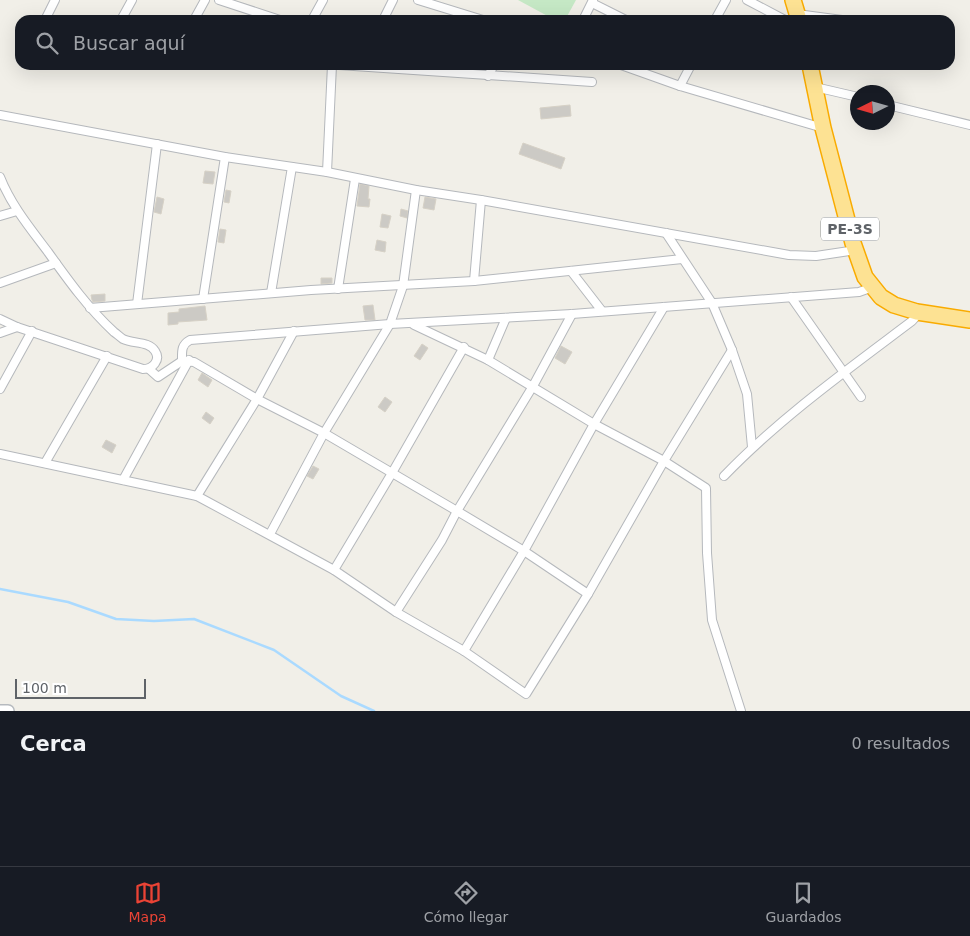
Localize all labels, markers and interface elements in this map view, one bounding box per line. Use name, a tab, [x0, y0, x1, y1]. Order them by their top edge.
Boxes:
search box	[15, 15, 955, 70]
icon: search	[33, 29, 61, 57]
text: Buscar aquí	[73, 32, 185, 54]
north arrow	[850, 85, 895, 130]
road number: PE-3S	[821, 218, 879, 240]
scale bar	[15, 676, 146, 699]
text: 100 m	[22, 680, 67, 696]
text: Cerca	[20, 732, 87, 756]
text: 0 resultados	[851, 734, 950, 753]
tab: Mapa	[129, 879, 167, 925]
tab: Cómo llegar	[424, 879, 508, 925]
tab: Guardados	[765, 879, 841, 925]

